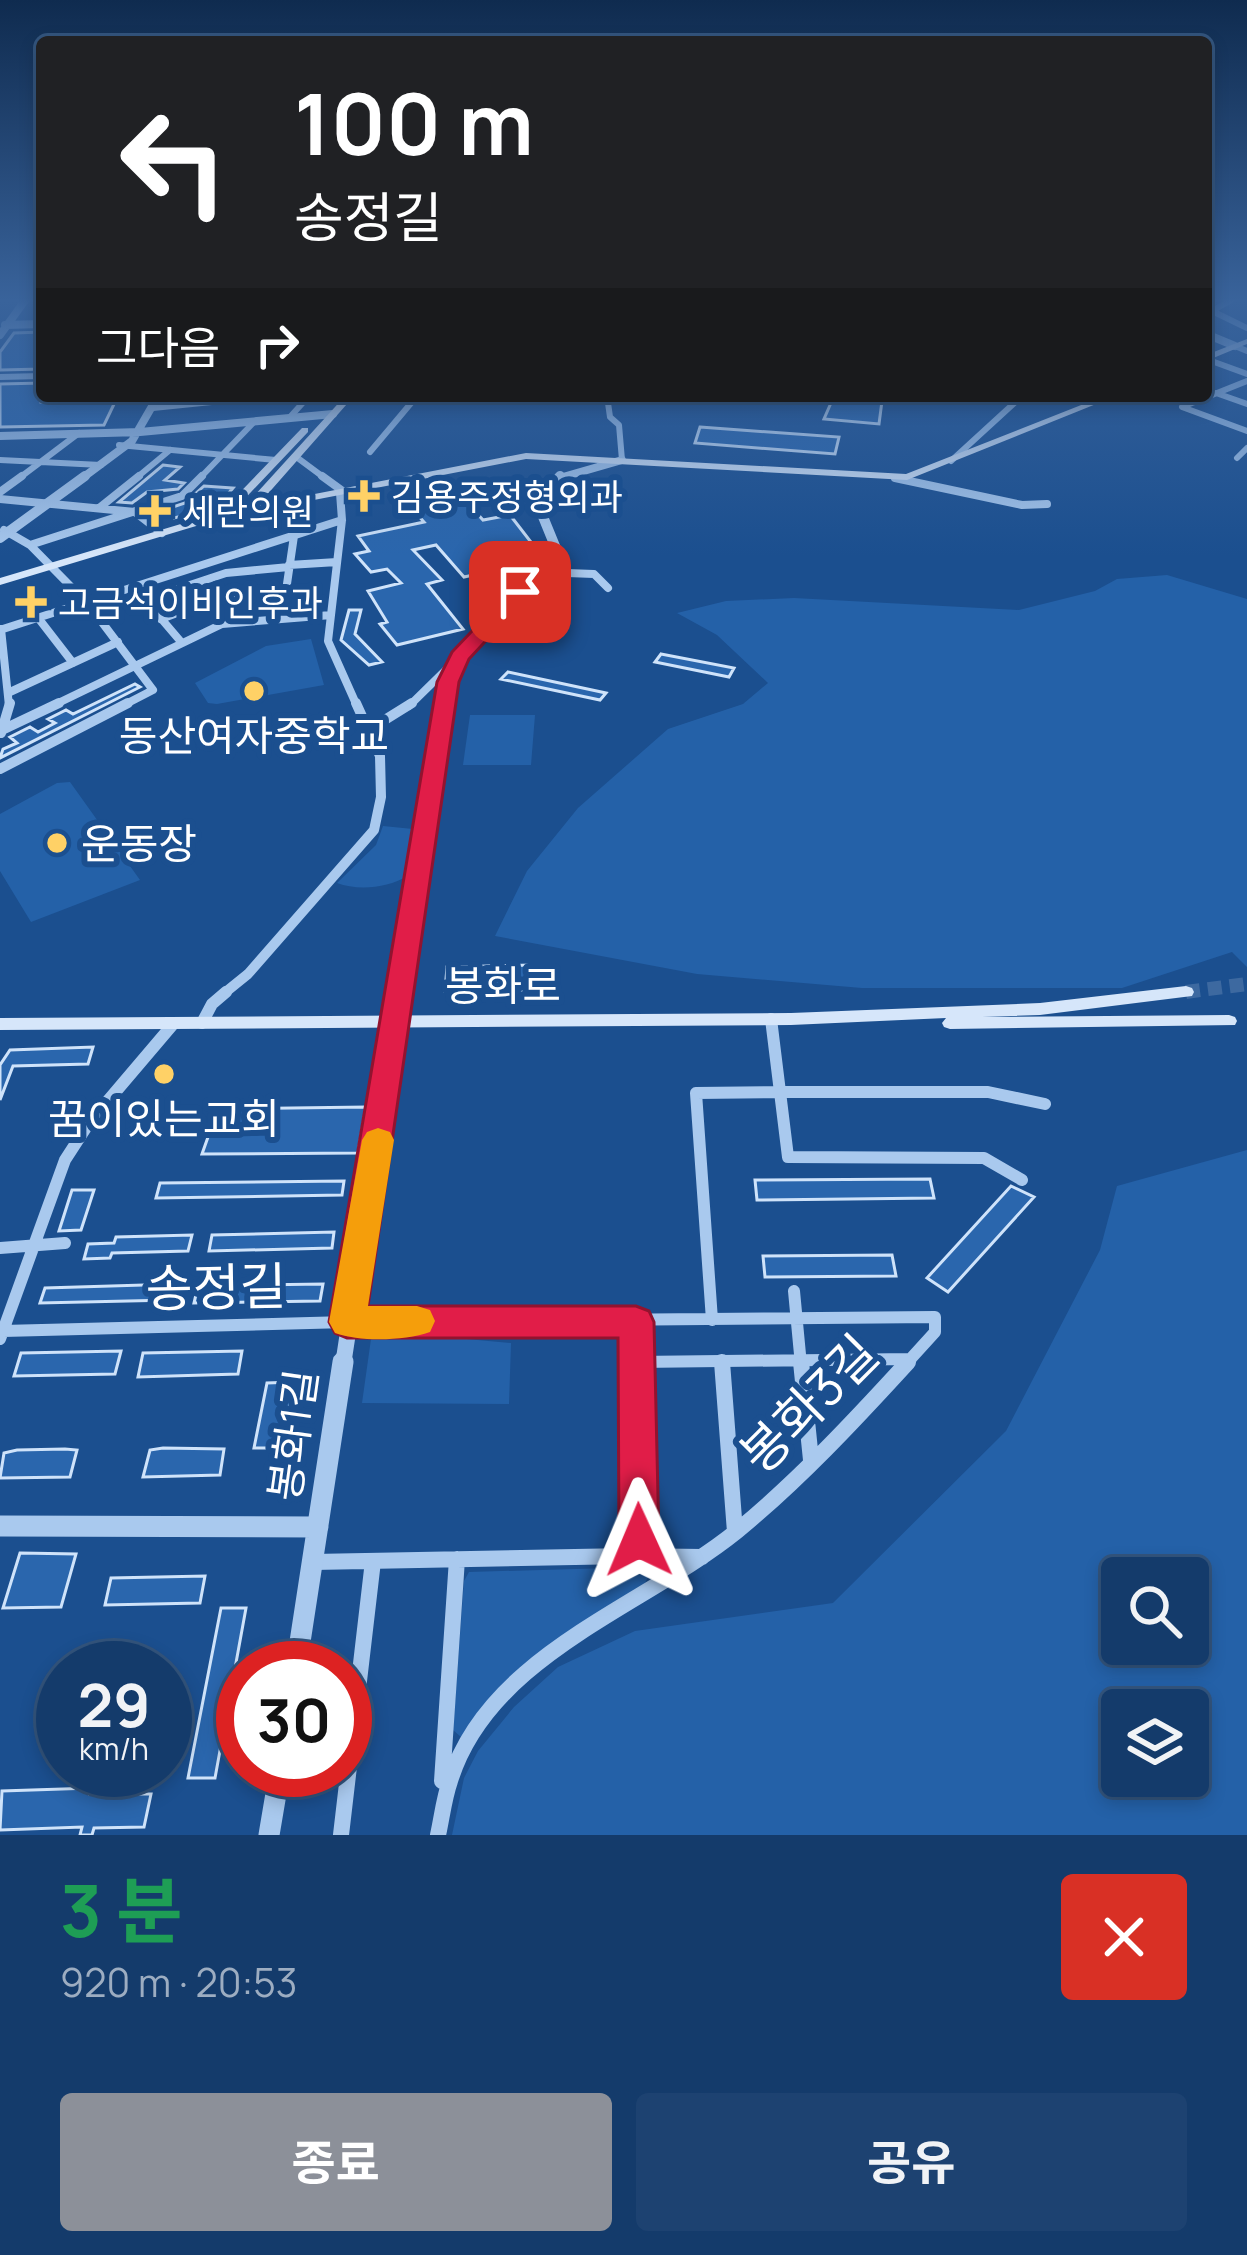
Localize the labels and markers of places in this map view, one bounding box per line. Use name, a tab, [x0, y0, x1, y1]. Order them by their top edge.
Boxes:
place label: 김용주정형외과	[391, 472, 623, 521]
marker: 김용주정형외과	[348, 480, 380, 512]
place label: 세란의원	[182, 487, 314, 536]
marker: 세란의원	[139, 495, 171, 527]
pin	[469, 541, 571, 643]
place label: 고금석이비인후과	[58, 578, 323, 627]
marker: 고금석이비인후과	[15, 586, 47, 618]
marker: 동산여자중학교	[241, 678, 267, 704]
place label: 동산여자중학교	[119, 706, 389, 764]
place label: 운동장	[81, 814, 197, 872]
marker: 운동장	[44, 830, 70, 856]
marker: 꿈이있는교회	[151, 1061, 177, 1087]
place label: 꿈이있는교회	[48, 1089, 280, 1147]

